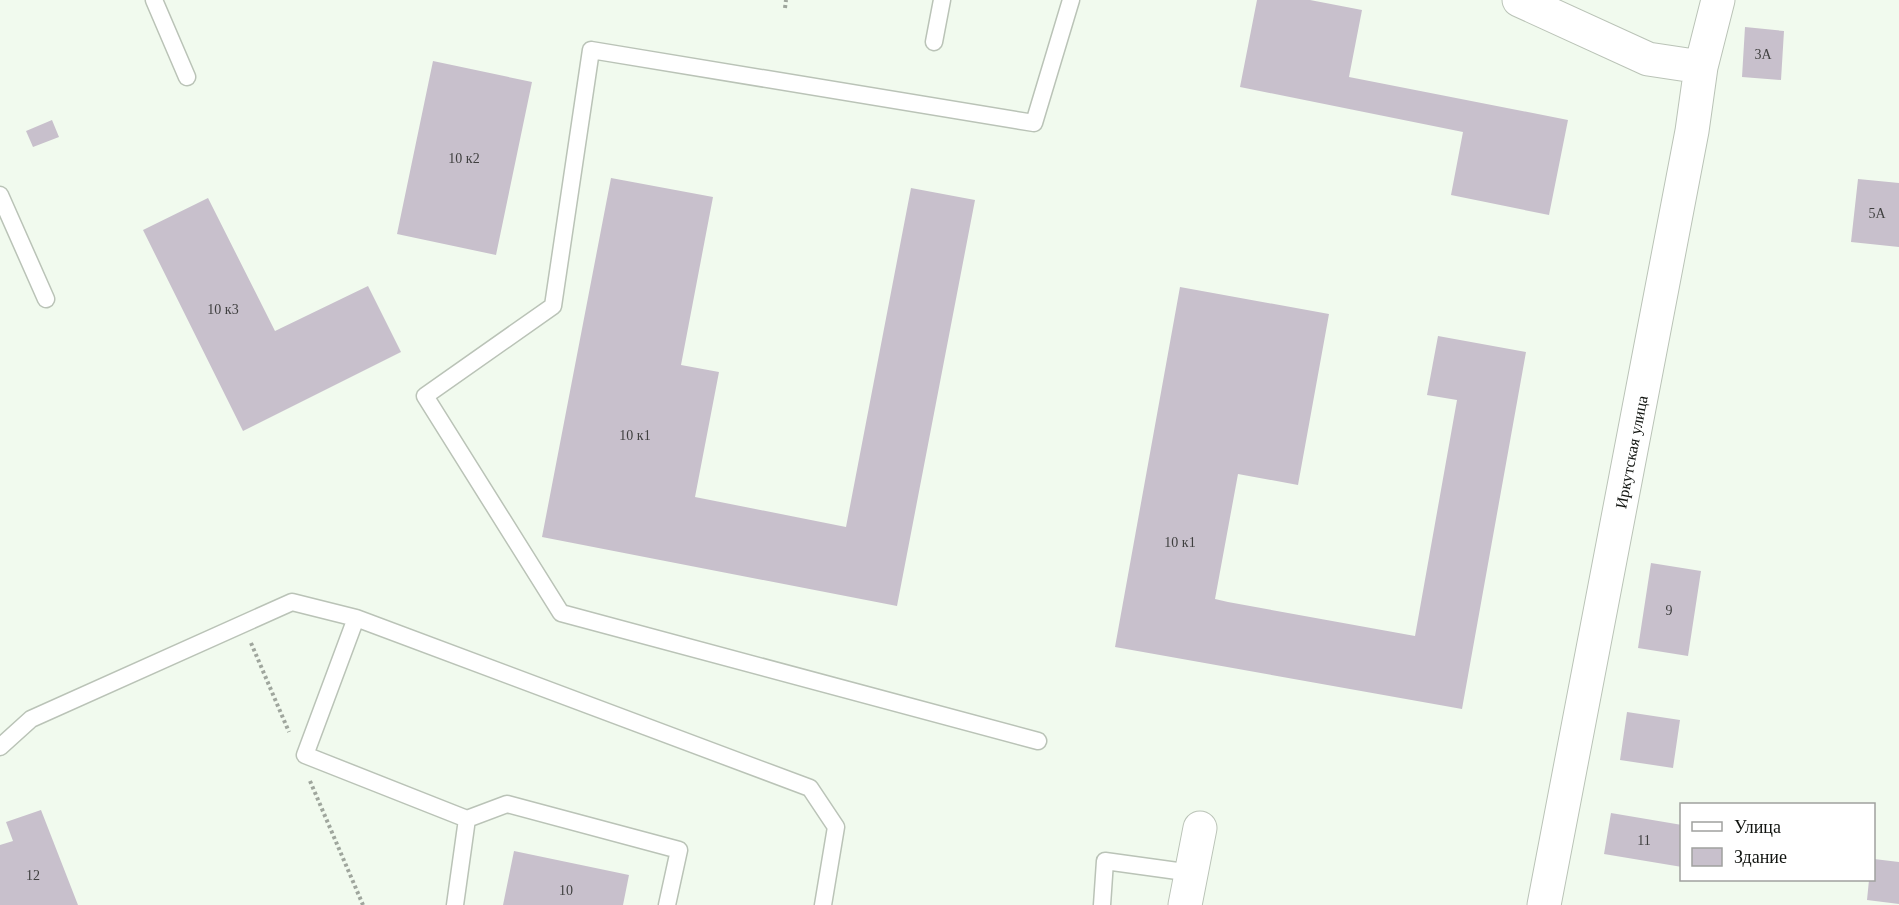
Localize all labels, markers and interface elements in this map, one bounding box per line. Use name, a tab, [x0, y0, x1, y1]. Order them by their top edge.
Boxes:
house number: 3А	[1754, 47, 1772, 62]
house number: 10 к2	[448, 151, 480, 166]
house number: 5А	[1868, 206, 1886, 221]
house number: 10 к3	[207, 302, 239, 317]
street label: Иркутская улица	[1612, 394, 1652, 510]
house number: 10 к1	[619, 428, 651, 443]
house number: 10 к1	[1164, 535, 1196, 550]
house number: 9	[1666, 603, 1673, 618]
legend	[1680, 803, 1875, 881]
text: Улица	[1734, 817, 1781, 837]
house number: 11	[1637, 833, 1651, 848]
text: Здание	[1734, 847, 1787, 867]
house number: 12	[26, 868, 40, 883]
house number: 10	[559, 883, 573, 898]

